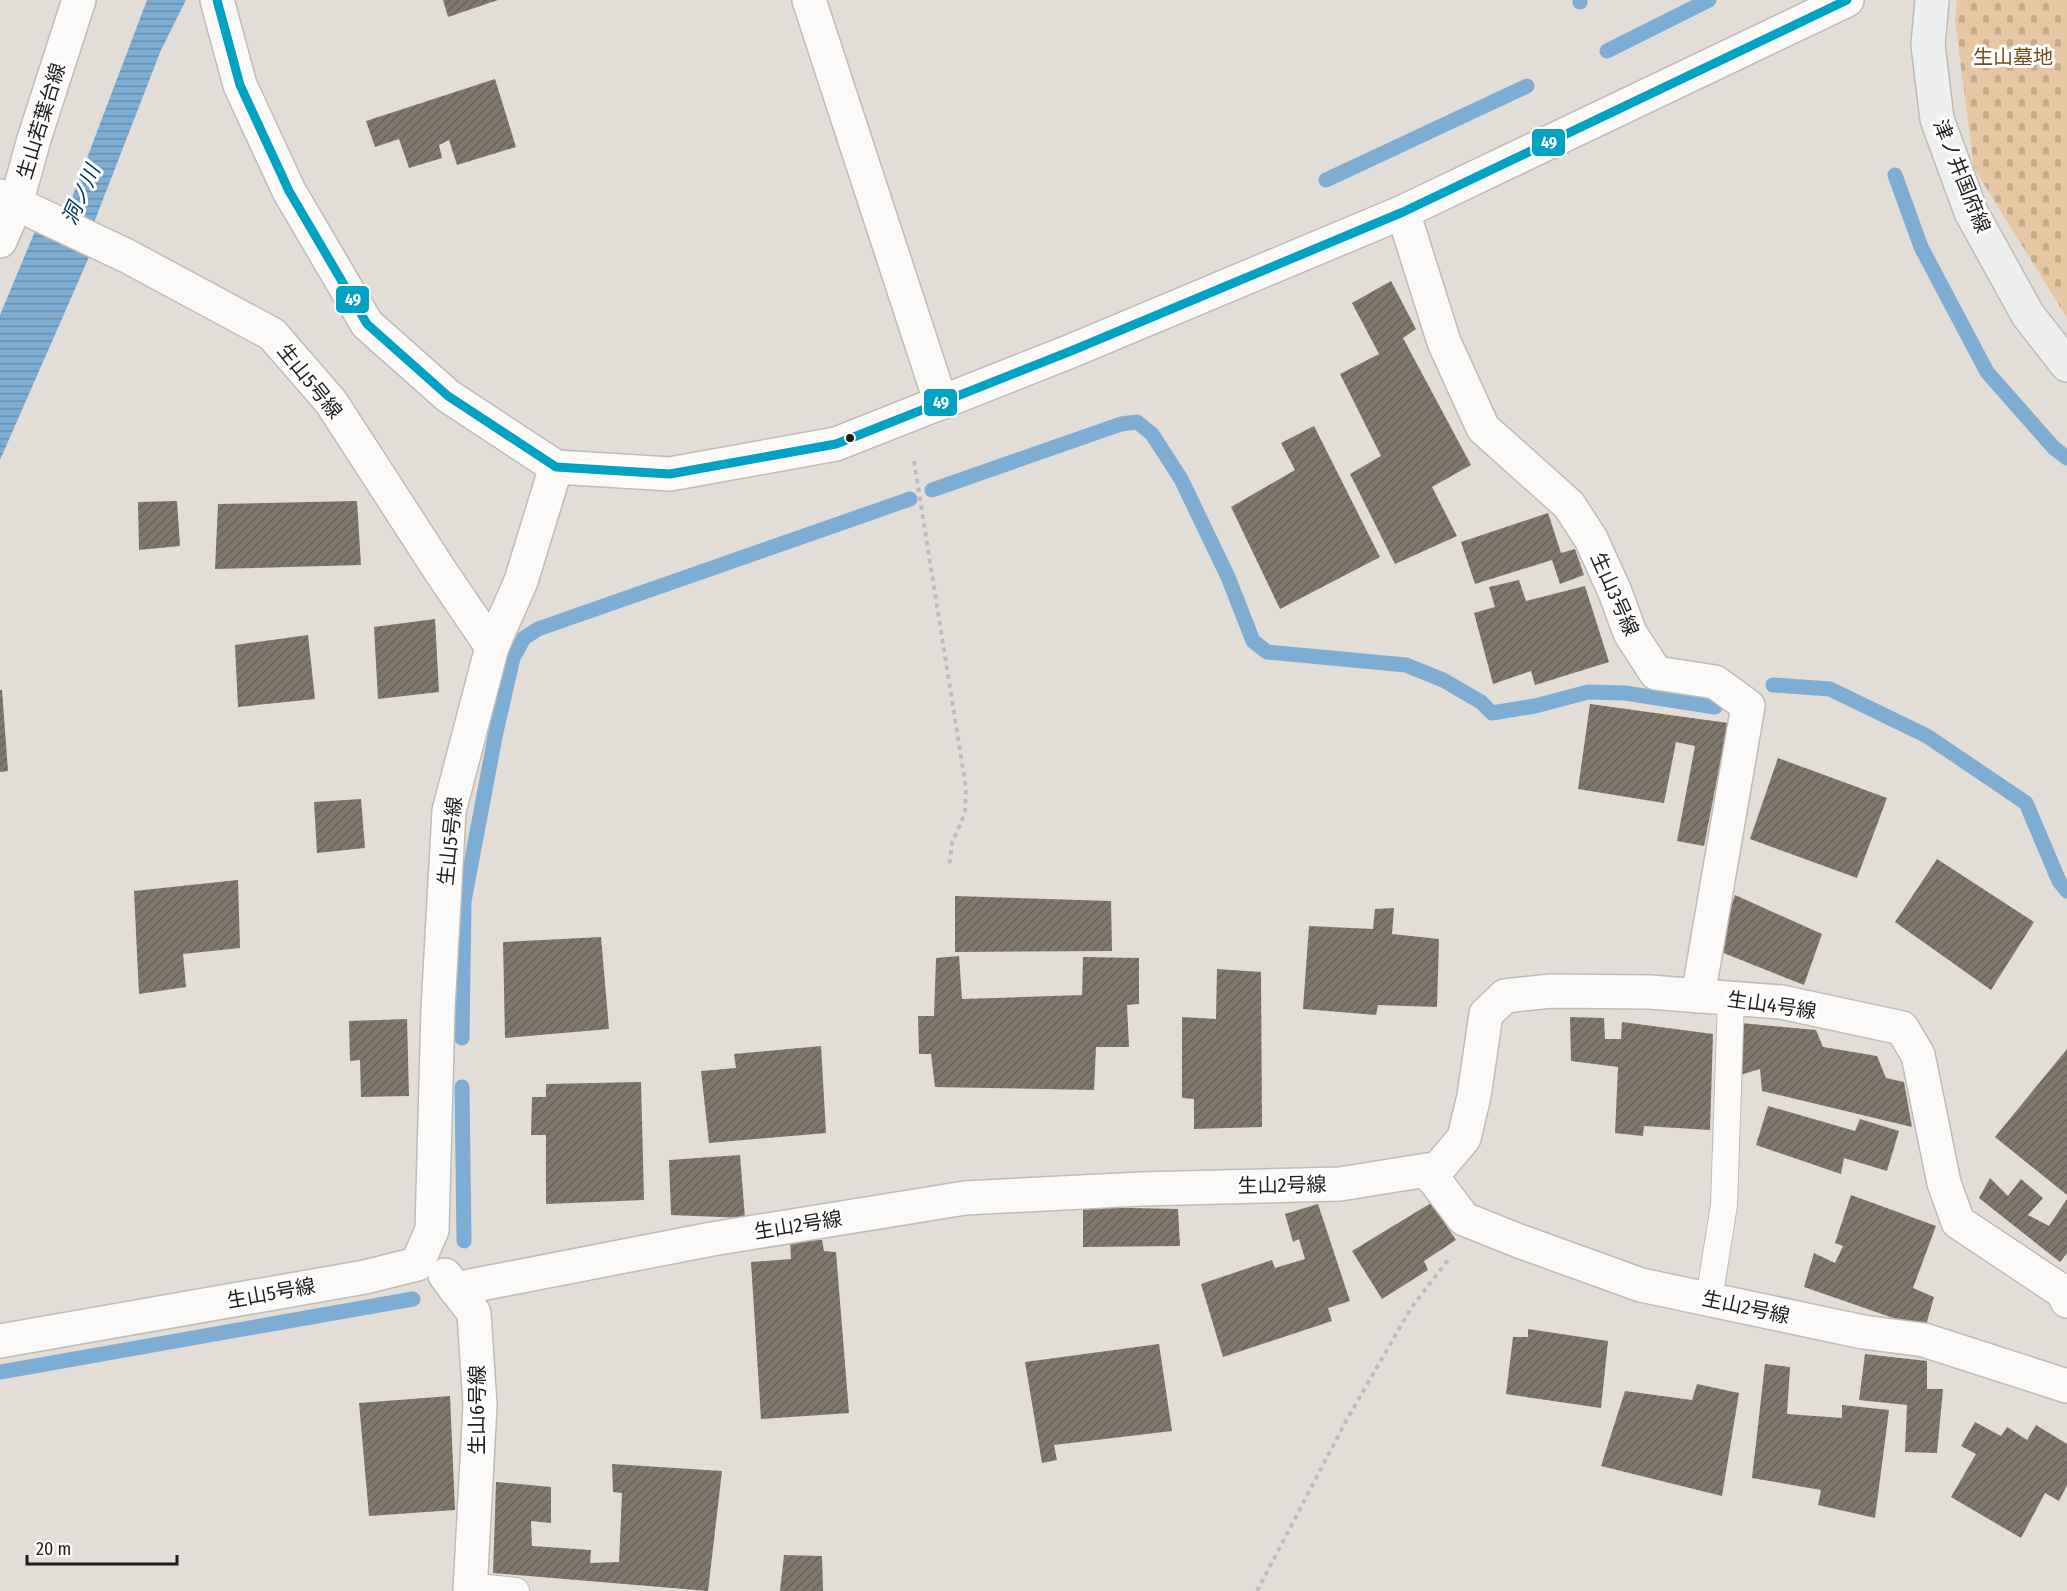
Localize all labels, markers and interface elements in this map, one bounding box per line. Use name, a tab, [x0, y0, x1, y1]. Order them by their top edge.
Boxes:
park label: 生山墓地	[1973, 45, 2053, 69]
street label: 生山若葉台線	[12, 60, 70, 182]
street label: 津ノ井国府線	[1928, 116, 1996, 236]
line badge: 49	[1531, 128, 1566, 157]
text: 49	[1541, 133, 1557, 152]
water label: 洞ノ川	[56, 159, 107, 229]
line badge: 49	[335, 285, 370, 314]
text: 49	[345, 290, 361, 309]
street label: 生山5号線	[273, 339, 347, 423]
line badge: 49	[923, 388, 958, 417]
text: 49	[933, 393, 949, 412]
unlabelled marker	[844, 432, 856, 444]
street label: 生山3号線	[1586, 548, 1644, 640]
street label: 生山5号線	[433, 795, 467, 887]
street label: 生山4号線	[1726, 987, 1818, 1023]
street label: 生山2号線	[1237, 1172, 1327, 1198]
street label: 生山2号線	[752, 1206, 844, 1244]
street label: 生山5号線	[225, 1273, 317, 1313]
street label: 生山2号線	[1700, 1286, 1792, 1328]
street label: 生山6号線	[465, 1365, 489, 1455]
scale bar	[27, 1528, 177, 1566]
text: 20 m	[36, 1538, 71, 1560]

